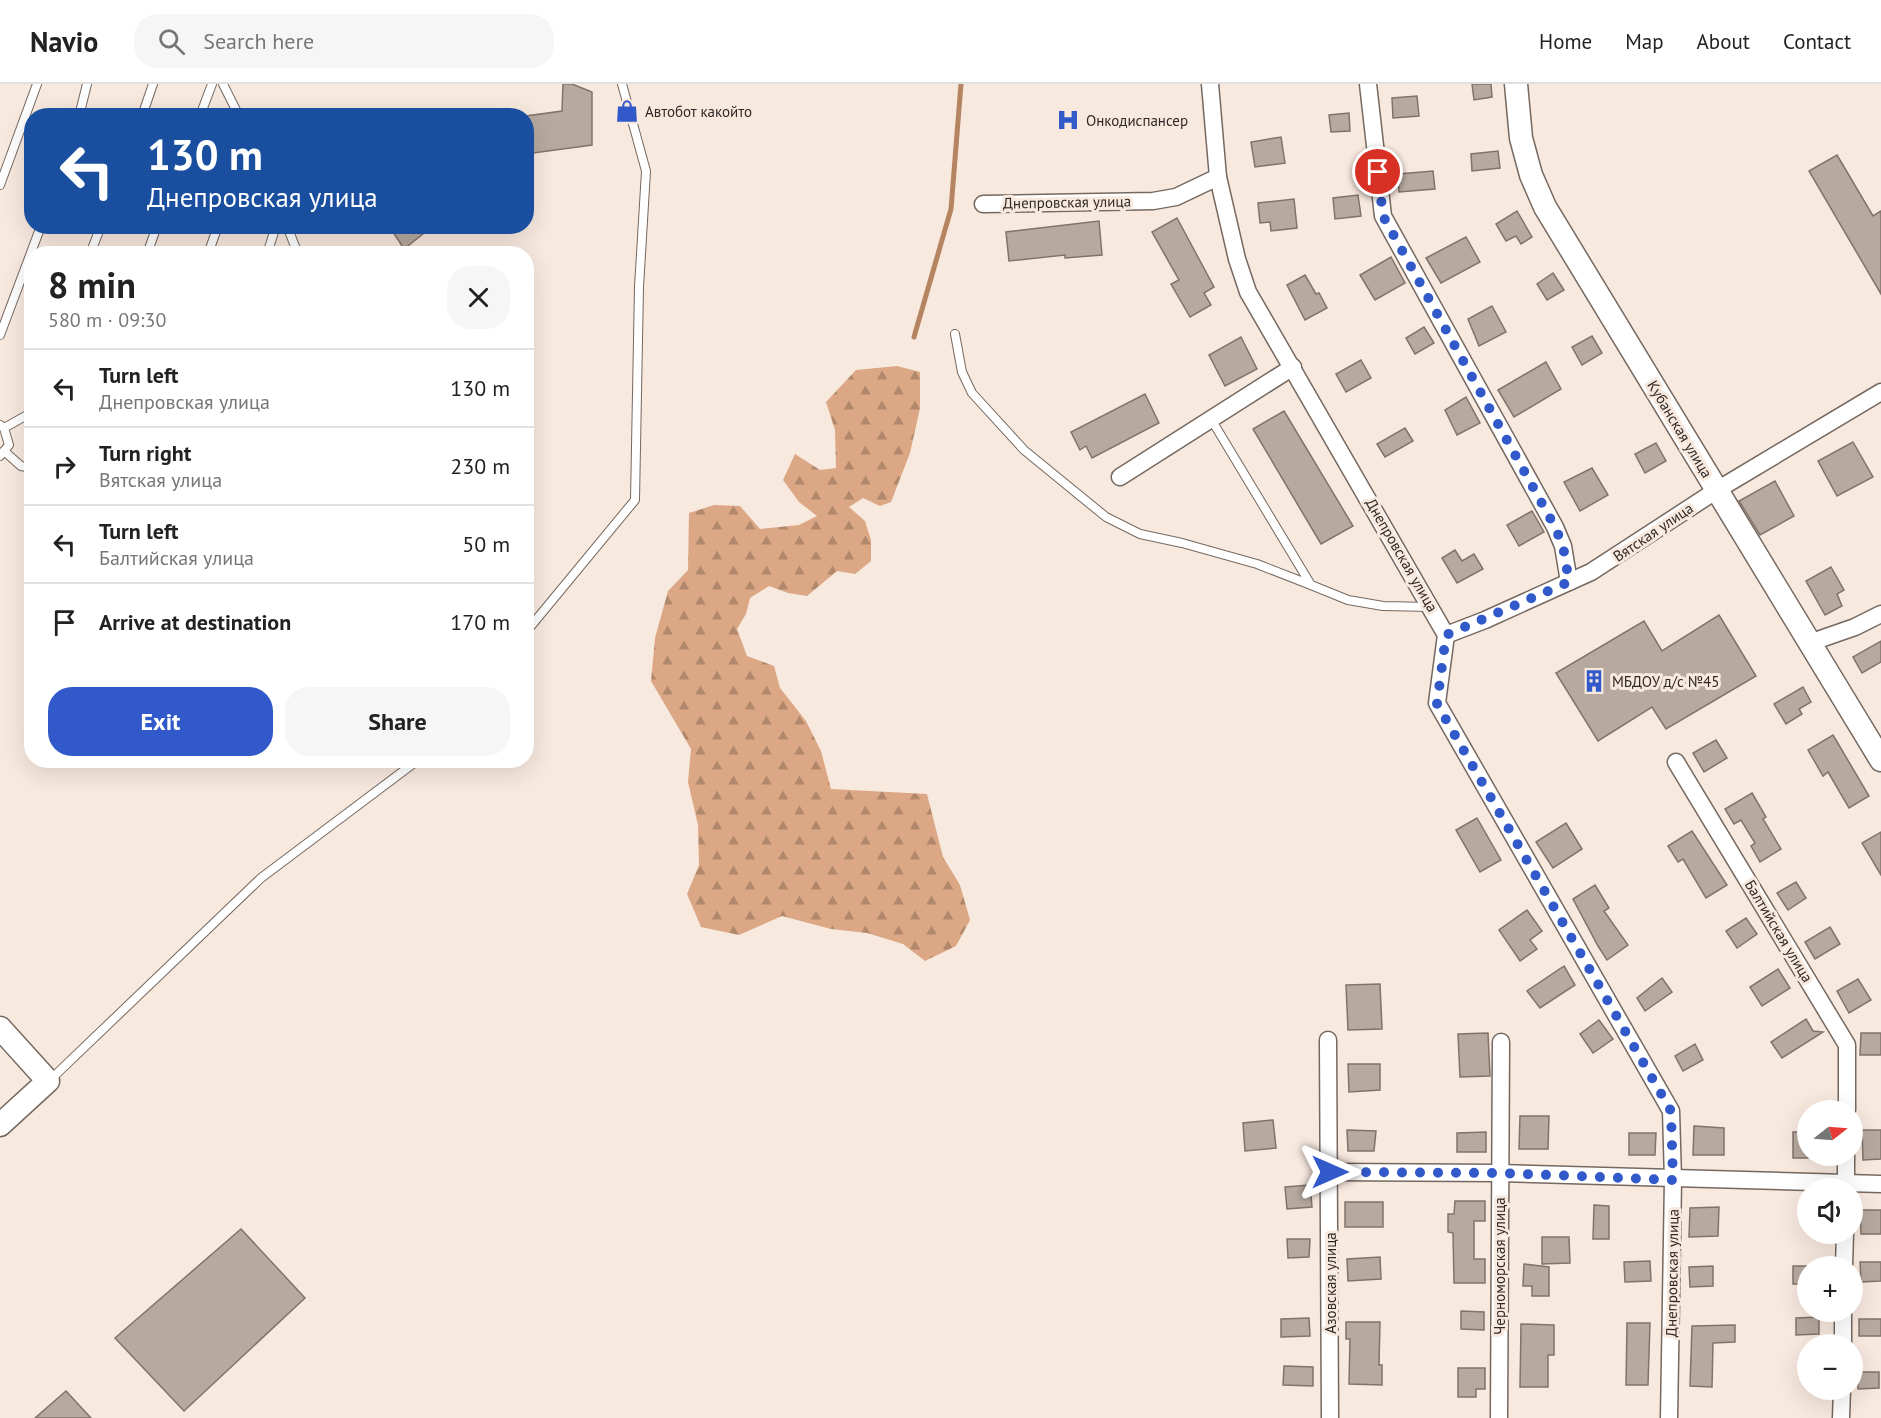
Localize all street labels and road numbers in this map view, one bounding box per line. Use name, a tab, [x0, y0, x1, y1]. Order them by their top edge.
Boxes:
street label: Днепровская улица	[1003, 191, 1131, 213]
street label: Кубанская улица	[1643, 377, 1717, 481]
street label: Днепровская улица	[1362, 495, 1442, 615]
street label: Вятская улица	[1609, 498, 1697, 566]
street label: Балтийская улица	[1741, 876, 1817, 986]
street label: Черноморская улица	[1490, 1197, 1509, 1335]
street label: Днепровская улица	[1661, 1209, 1683, 1337]
street label: Азовская улица	[1321, 1232, 1340, 1334]

